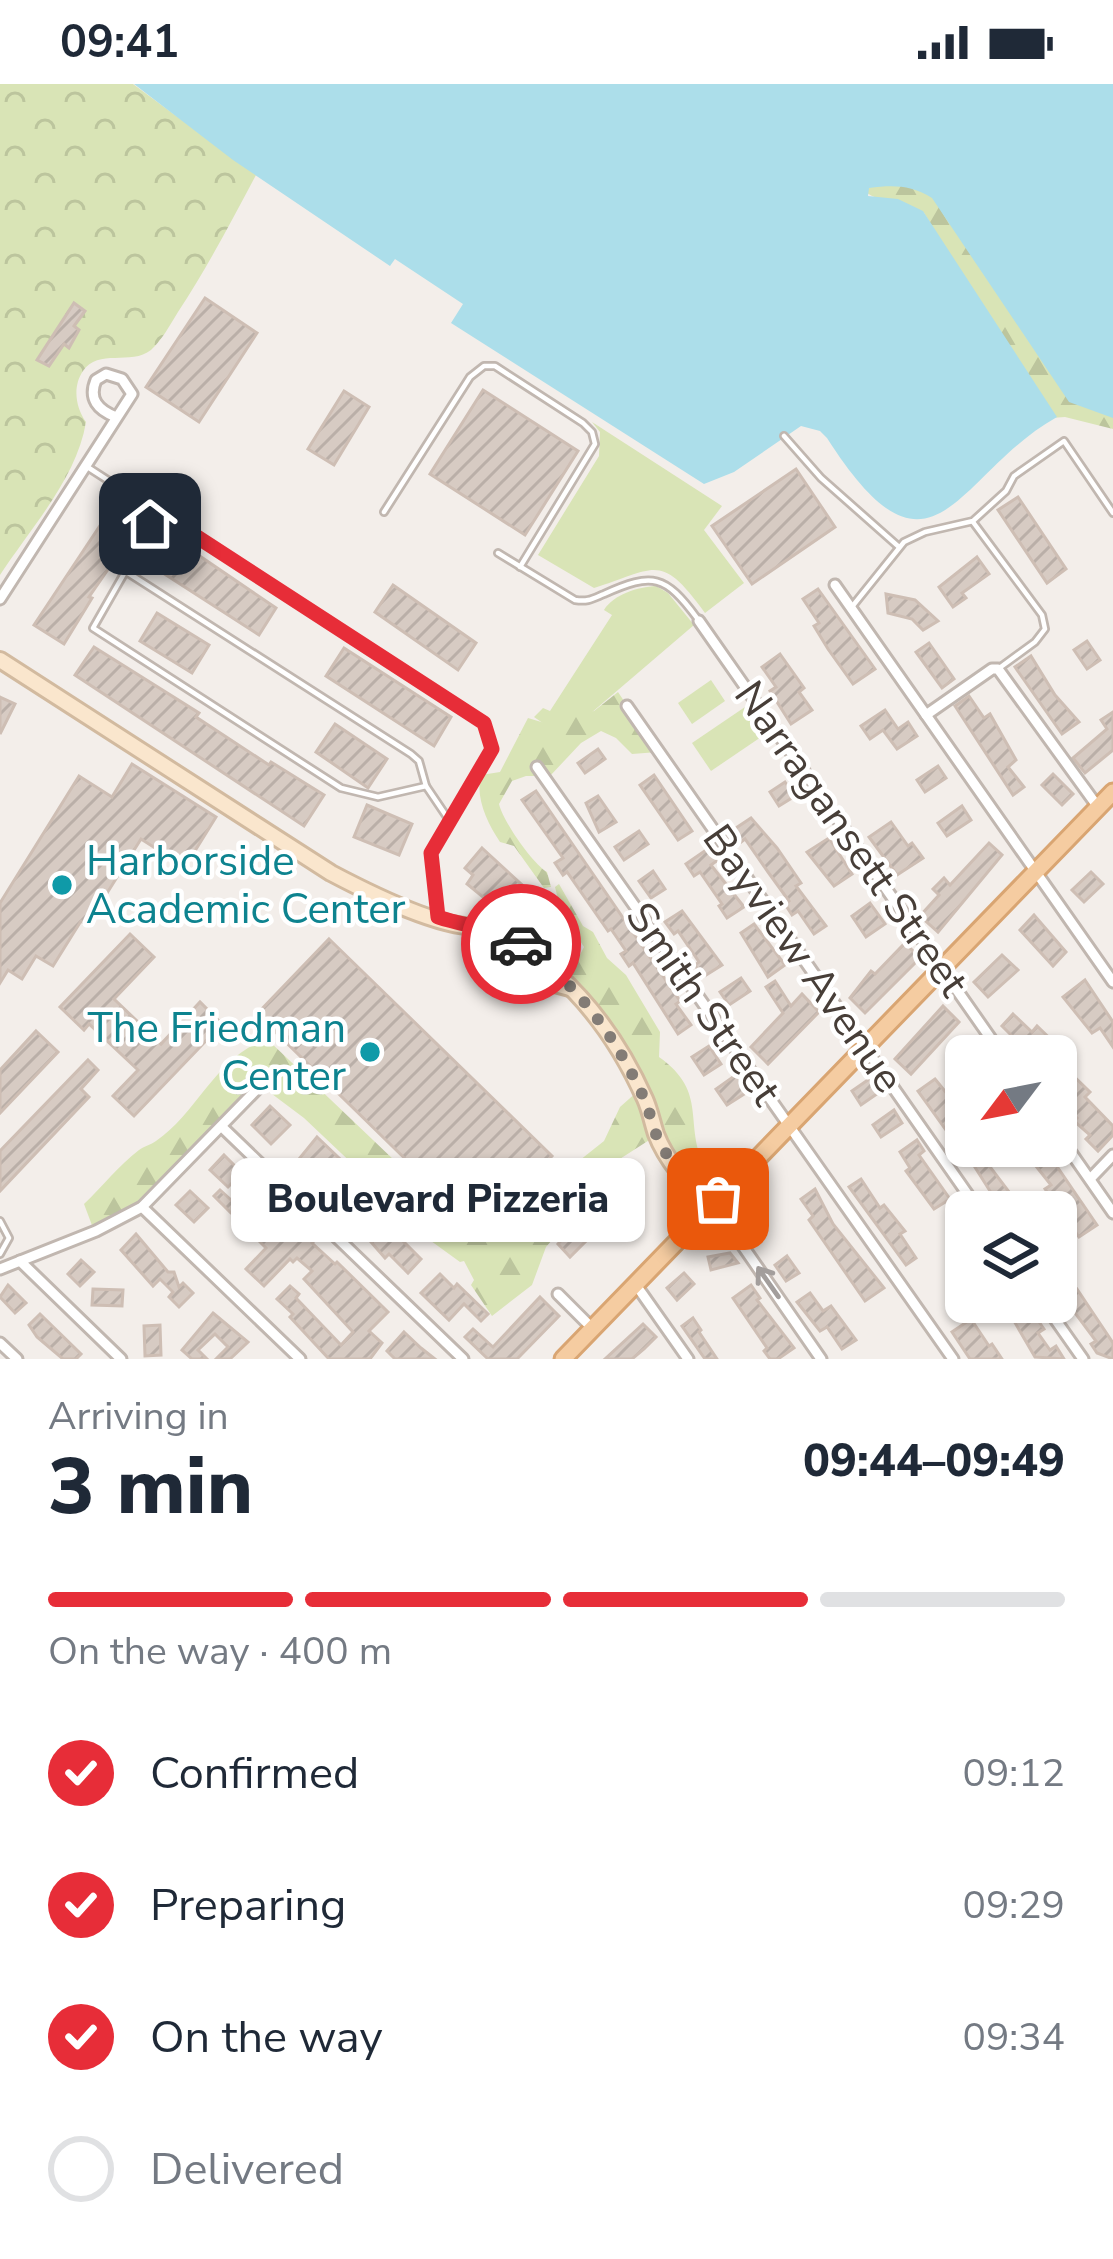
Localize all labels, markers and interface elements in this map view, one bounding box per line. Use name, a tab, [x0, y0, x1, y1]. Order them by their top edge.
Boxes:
text: 09:41	[60, 12, 179, 73]
pin	[99, 473, 201, 575]
icon: home	[117, 491, 183, 557]
street label: Narragansett Street	[721, 670, 981, 1008]
street label: Bayview Avenue	[689, 814, 917, 1104]
place label: Harborside Academic Center	[86, 833, 406, 938]
marker: Harborside Academic Center	[49, 872, 75, 898]
courier	[461, 884, 581, 1004]
street label: Smith Street	[612, 891, 794, 1117]
icon: car	[488, 911, 554, 977]
place label: The Friedman Center	[87, 1000, 346, 1105]
north arrow	[945, 1035, 1077, 1167]
map controls	[945, 1035, 1077, 1323]
marker: The Friedman Center	[357, 1039, 383, 1065]
pin	[667, 1148, 769, 1250]
callout: Boulevard Pizzeria	[232, 1157, 646, 1241]
icon: bag	[685, 1166, 751, 1232]
text: Boulevard Pizzeria	[267, 1173, 609, 1226]
button: layers	[945, 1191, 1077, 1323]
one-way arrow	[756, 1266, 781, 1299]
text: Arriving in	[48, 1390, 229, 1443]
text: 09:44–09:49	[803, 1431, 1065, 1492]
text: 3 min	[48, 1434, 253, 1541]
text: On the way · 400 m	[48, 1625, 392, 1678]
icon: check	[48, 1740, 114, 1806]
text: Confirmed	[150, 1743, 359, 1804]
text: 09:12	[963, 1747, 1065, 1800]
icon: check	[48, 1872, 114, 1938]
text: Preparing	[150, 1875, 346, 1936]
text: 09:29	[963, 1879, 1065, 1932]
icon: check	[48, 2004, 114, 2070]
text: On the way	[150, 2007, 383, 2068]
text: 09:34	[963, 2011, 1065, 2064]
text: Delivered	[150, 2139, 344, 2200]

